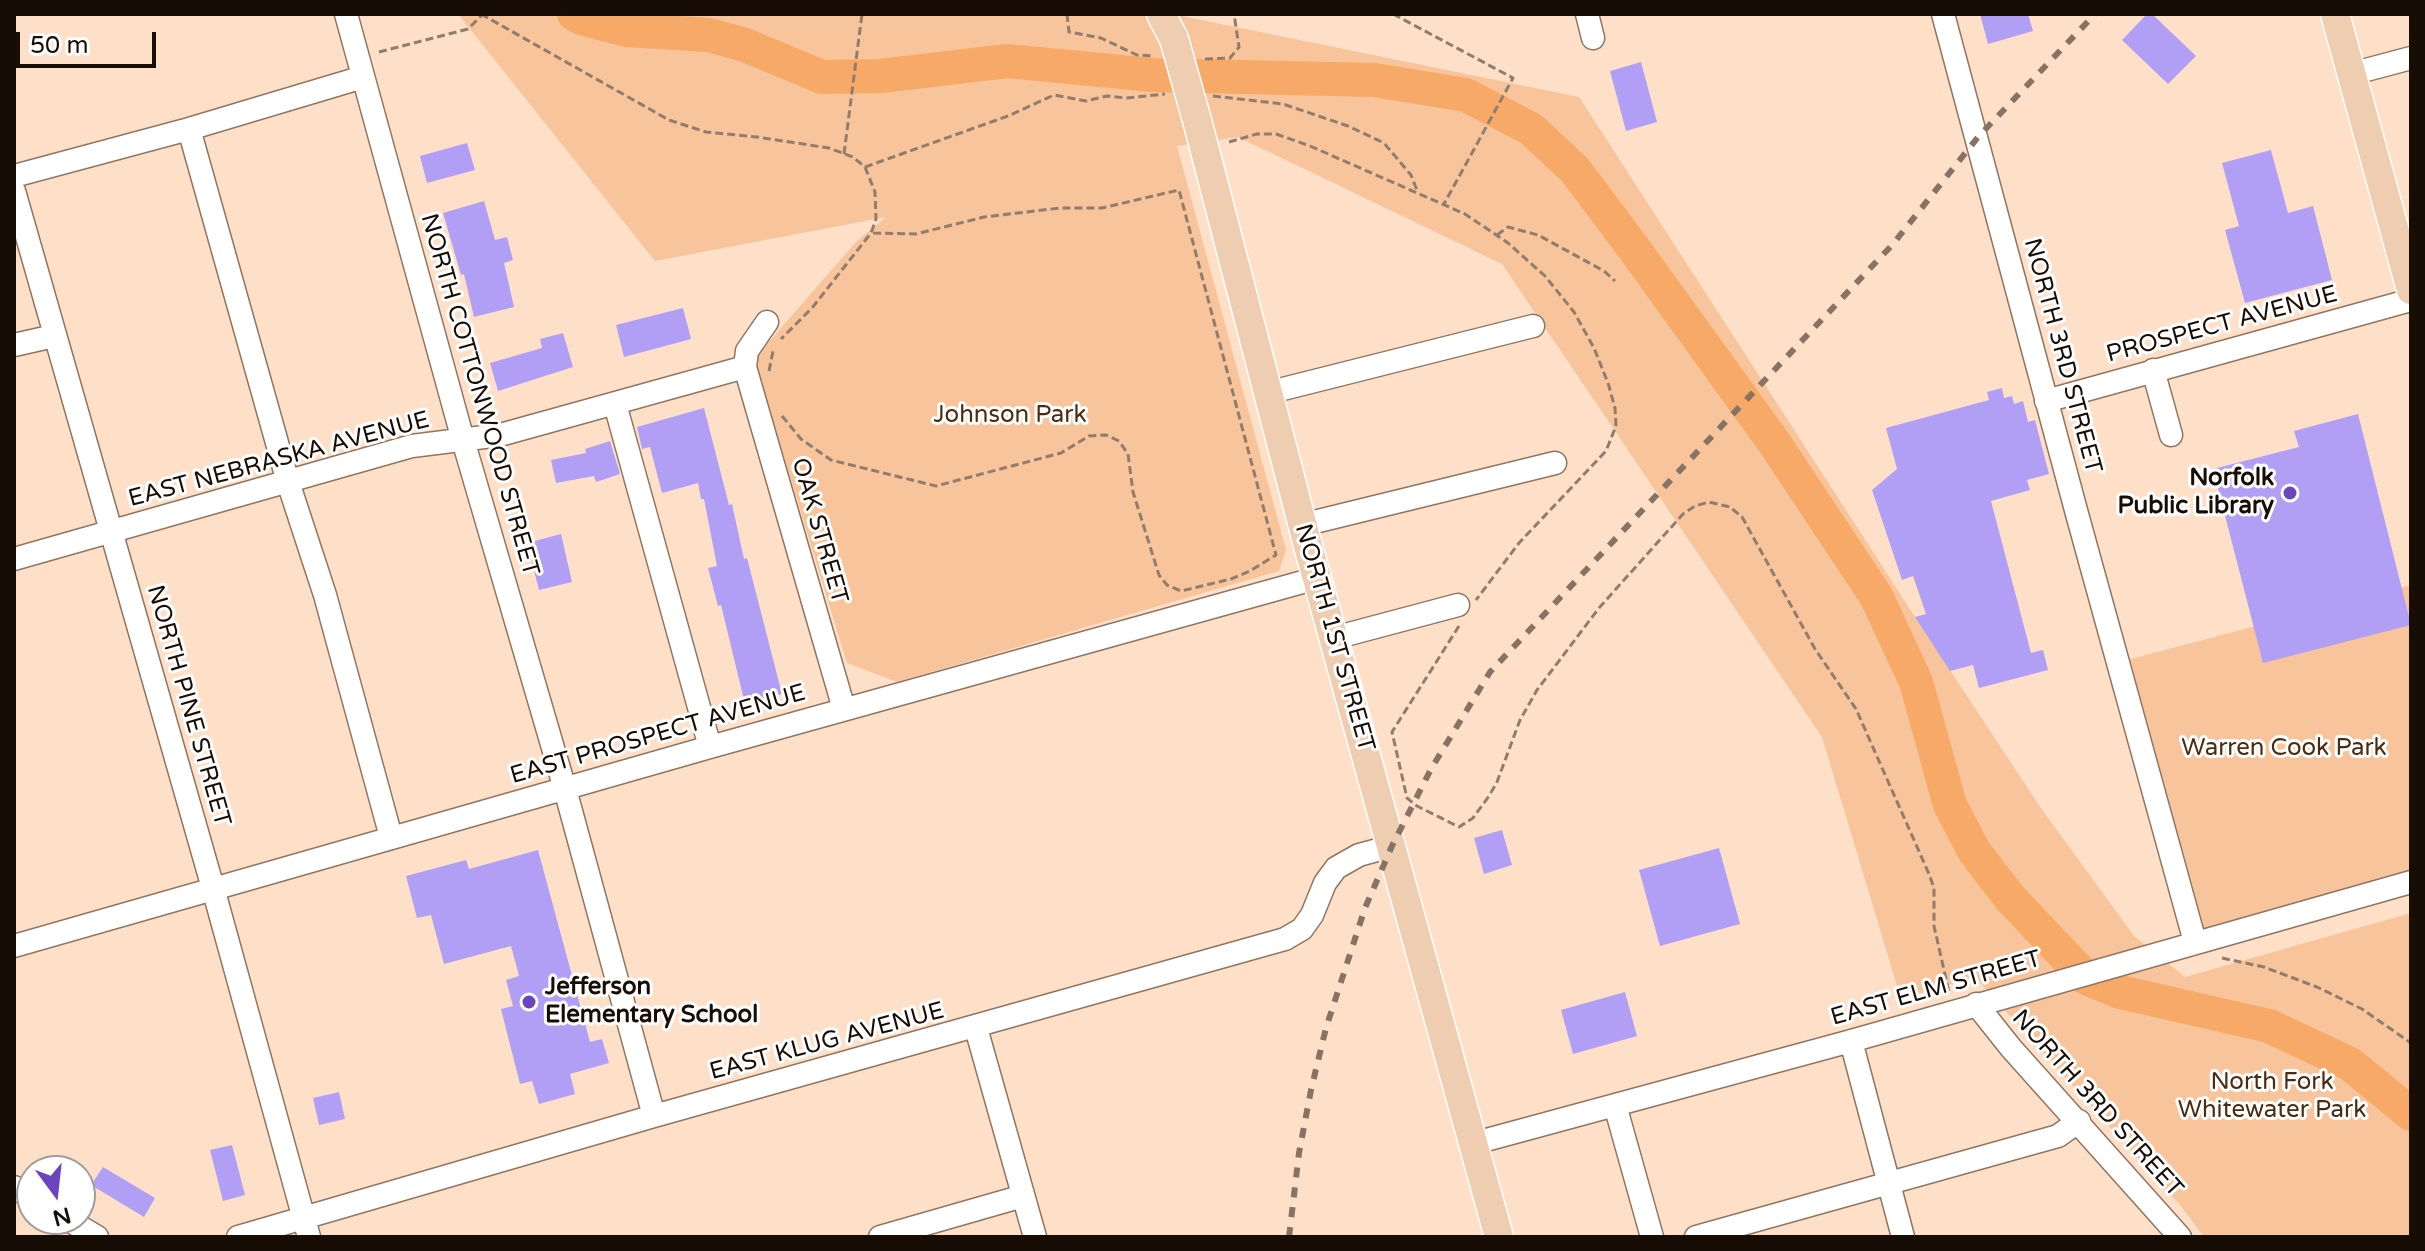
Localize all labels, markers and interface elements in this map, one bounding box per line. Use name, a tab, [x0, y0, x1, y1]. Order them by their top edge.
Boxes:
scale bar	[20, 16, 160, 66]
text: 50 m	[30, 31, 88, 60]
street label: NORTH COTTONWOOD STREET	[413, 211, 545, 579]
street label: NORTH 3RD STREET	[2017, 235, 2107, 477]
street label: PROSPECT AVENUE	[2103, 280, 2341, 370]
park label: Johnson Park	[933, 402, 1087, 430]
street label: EAST NEBRASKA AVENUE	[125, 406, 433, 514]
street label: OAK STREET	[784, 455, 854, 607]
place label: Norfolk Public Library	[2118, 465, 2274, 521]
marker: Norfolk Public Library	[2281, 484, 2299, 502]
street label: NORTH 1ST STREET	[1288, 521, 1380, 755]
street label: NORTH PINE STREET	[140, 582, 236, 830]
street label: EAST PROSPECT AVENUE	[507, 679, 809, 791]
park label: Warren Cook Park	[2181, 735, 2387, 763]
street label: EAST ELM STREET	[1828, 945, 2044, 1033]
place label: Jefferson Elementary School	[545, 974, 758, 1030]
marker: Jefferson Elementary School	[520, 993, 538, 1011]
street label: EAST KLUG AVENUE	[707, 997, 947, 1087]
street label: NORTH 3RD STREET	[2005, 1004, 2189, 1204]
park label: North Fork Whitewater Park	[2178, 1069, 2366, 1125]
north arrow	[16, 1155, 96, 1235]
text: N	[50, 1201, 74, 1231]

